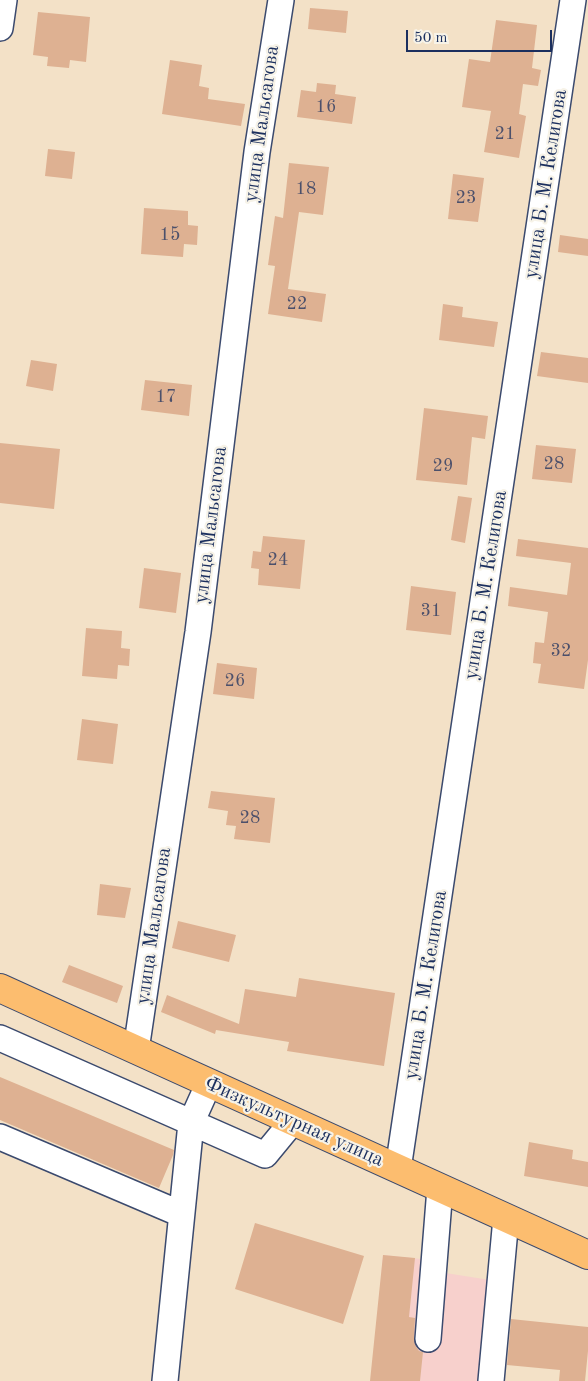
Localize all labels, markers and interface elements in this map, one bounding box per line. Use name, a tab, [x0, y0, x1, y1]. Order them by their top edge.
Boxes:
scale bar	[408, 20, 554, 52]
text: 50 m	[414, 31, 448, 46]
street label: улица Мальсагова	[239, 44, 285, 204]
street label: улица Б. М. Келигова	[519, 87, 573, 281]
house number: 16	[316, 96, 336, 118]
house number: 21	[495, 123, 515, 145]
house number: 18	[296, 178, 316, 200]
house number: 23	[456, 187, 476, 209]
house number: 15	[160, 224, 180, 246]
house number: 22	[287, 293, 307, 315]
house number: 17	[156, 386, 176, 408]
street label: улица Мальсагова	[189, 445, 233, 605]
house number: 28	[544, 453, 564, 475]
house number: 29	[433, 455, 453, 477]
street label: улица Б. М. Келигова	[459, 488, 513, 682]
house number: 24	[268, 549, 288, 571]
house number: 31	[421, 600, 441, 622]
house number: 32	[551, 640, 571, 662]
house number: 26	[225, 670, 245, 692]
house number: 28	[240, 807, 260, 829]
street label: улица Мальсагова	[131, 846, 177, 1006]
street label: улица Б. М. Келигова	[399, 888, 453, 1082]
street label: Физкультурная улица	[201, 1072, 387, 1172]

